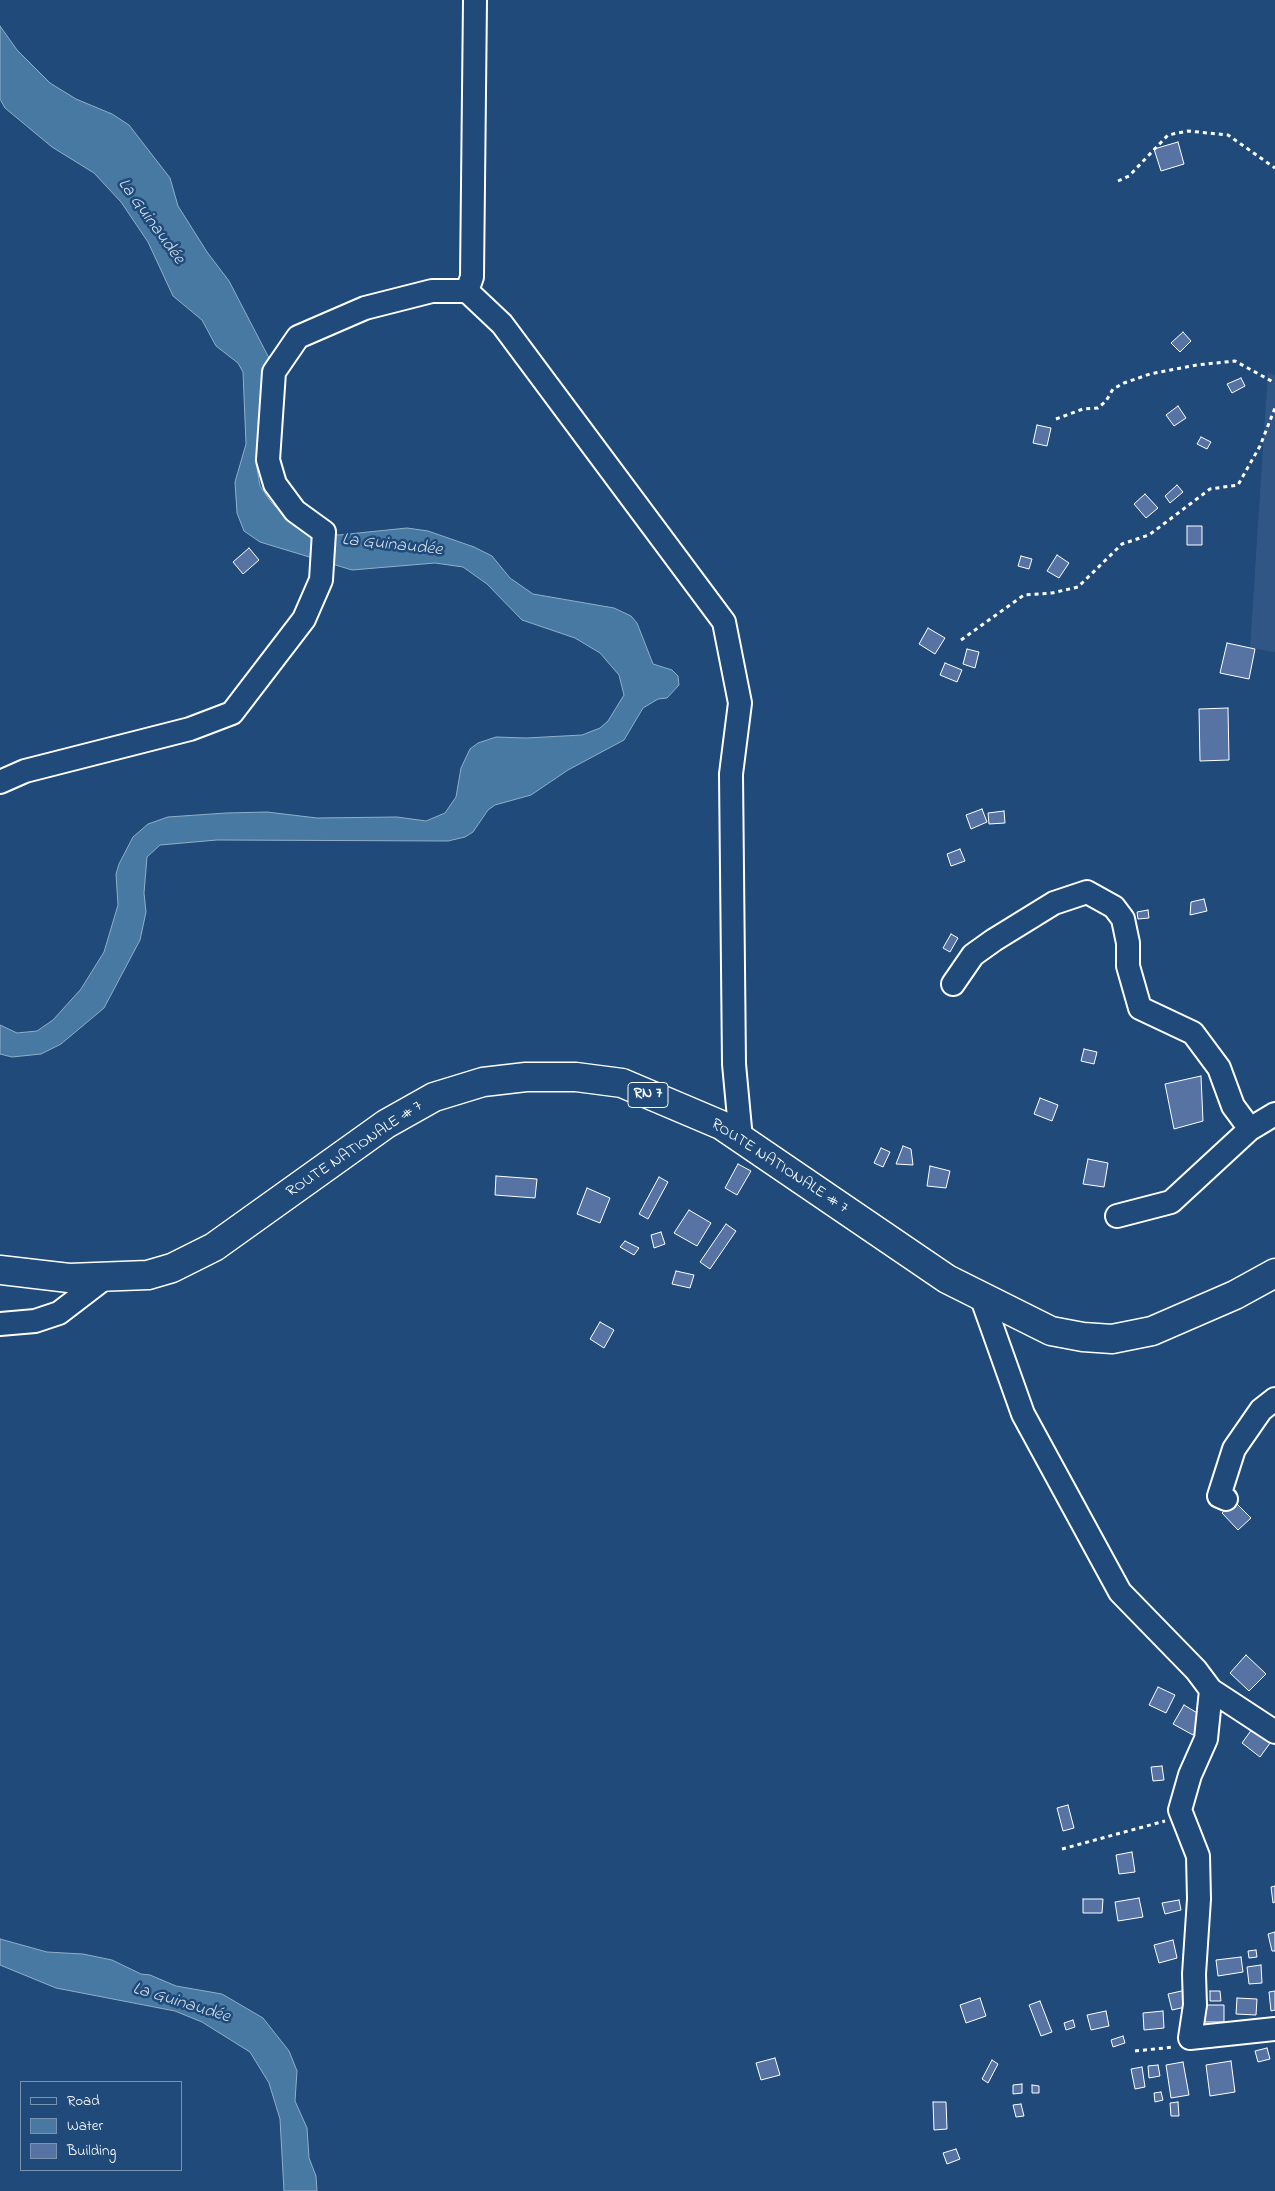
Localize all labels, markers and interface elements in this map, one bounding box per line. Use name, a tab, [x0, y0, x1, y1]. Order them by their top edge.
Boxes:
water label: La Guinaudée	[112, 175, 188, 269]
water label: La Guinaudée	[341, 530, 443, 562]
road number: RN 7	[628, 1082, 668, 1108]
street label: ROUTE NATIONALE # 7	[283, 1097, 427, 1203]
street label: ROUTE NATIONALE # 7	[707, 1115, 851, 1219]
water label: La Guinaudée	[130, 1979, 232, 2029]
legend	[20, 2081, 182, 2171]
text: Road	[67, 2090, 100, 2112]
text: Water	[67, 2115, 103, 2137]
text: Building	[67, 2140, 116, 2162]

